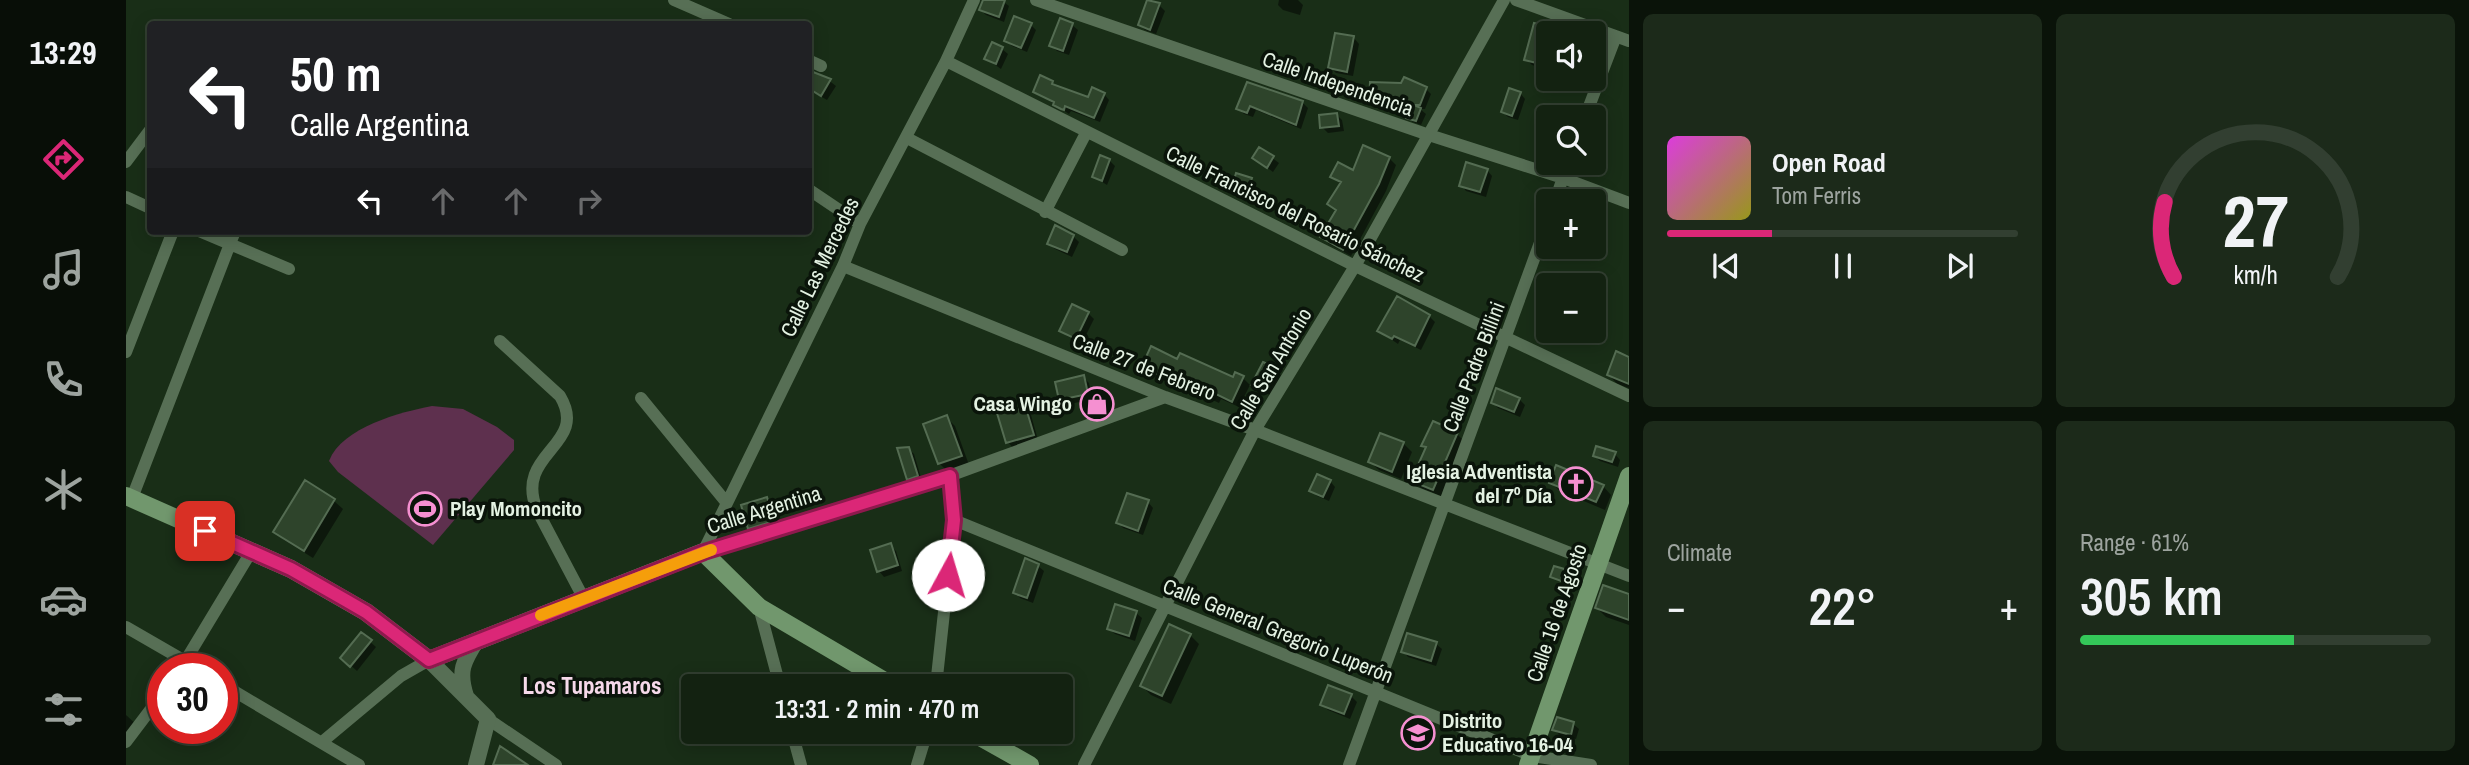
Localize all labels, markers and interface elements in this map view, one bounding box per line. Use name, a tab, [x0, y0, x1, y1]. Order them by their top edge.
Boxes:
map controls	[1536, 21, 1606, 343]
button: sound	[1536, 21, 1606, 91]
text: 13:29	[29, 31, 97, 74]
text: 50 m	[290, 40, 382, 106]
street label: Calle Independencia	[1259, 44, 1418, 123]
icon: left	[175, 49, 266, 140]
text: Calle Argentina	[290, 103, 469, 146]
button: search	[1536, 105, 1606, 175]
icon: directions	[39, 135, 88, 184]
street label: Calle Francisco del Rosario Sánchez	[1161, 138, 1430, 289]
text: Open Road	[1772, 145, 1886, 180]
text: 27	[2222, 172, 2289, 270]
text: Tom Ferris	[1772, 180, 1861, 211]
icon: left	[351, 182, 389, 220]
icon: ahead	[424, 182, 462, 220]
icon: ahead	[497, 182, 535, 220]
icon: right	[570, 182, 608, 220]
button: +	[1536, 189, 1606, 259]
street label: Calle Las Mercedes	[773, 192, 866, 342]
icon: music	[39, 245, 88, 294]
icon: previous	[1707, 247, 1745, 285]
icon: pause	[1824, 247, 1862, 285]
icon: next	[1941, 247, 1979, 285]
text: km/h	[2233, 258, 2278, 292]
button: −	[1536, 273, 1606, 343]
street label: Calle Padre Billini	[1435, 297, 1512, 436]
street label: Calle San Antonio	[1223, 302, 1319, 435]
street label: Calle 27 de Febrero	[1068, 326, 1220, 407]
icon: phone	[39, 355, 88, 404]
shop icon: Casa Wingo	[1078, 385, 1116, 423]
place label: Casa Wingo	[974, 389, 1072, 418]
place label: Iglesia Adventista del 7º Día	[1406, 457, 1552, 510]
icon: climate	[39, 465, 88, 514]
church icon: Iglesia Adventista del 7º Día	[1557, 465, 1595, 503]
street label: Calle Argentina	[703, 478, 825, 541]
sports icon: Play Momoncito	[406, 490, 444, 528]
place label: Play Momoncito	[450, 494, 582, 523]
pin	[175, 501, 235, 561]
icon: arrive	[186, 512, 224, 550]
text: Range · 61%	[2080, 527, 2189, 558]
text: Climate	[1667, 537, 1732, 568]
position arrow	[911, 538, 985, 612]
street label: Calle 16 de Agosto	[1519, 540, 1594, 686]
text: 305 km	[2080, 561, 2223, 631]
street label: Calle General Gregorio Luperón	[1159, 571, 1398, 690]
text: 22°	[1808, 571, 1877, 641]
icon: car	[39, 575, 88, 624]
text: −	[1667, 581, 1685, 632]
text: +	[2000, 581, 2018, 632]
speed limit sign: 30	[147, 653, 238, 744]
district label: Los Tupamaros	[522, 670, 662, 701]
icon: filters	[39, 685, 88, 734]
text: 13:31 · 2 min · 470 m	[775, 691, 979, 726]
place label: Distrito Educativo 16-04	[1442, 706, 1574, 759]
school or university icon: Distrito Educativo 16-04	[1399, 714, 1437, 752]

